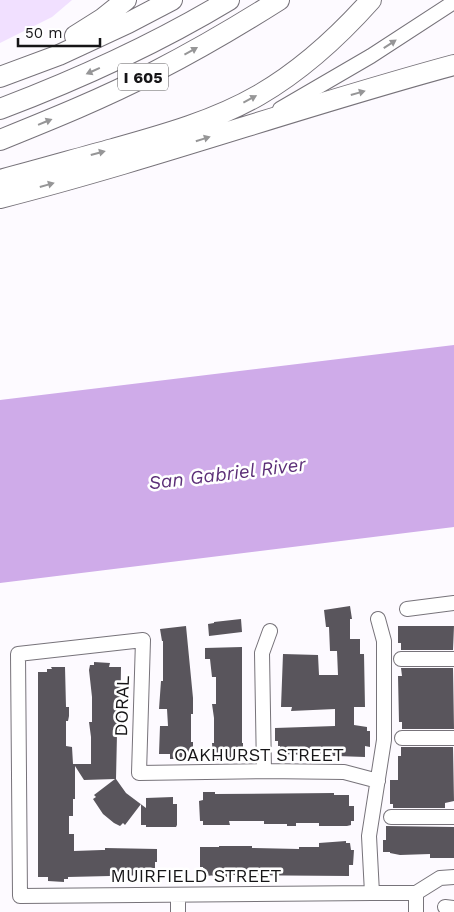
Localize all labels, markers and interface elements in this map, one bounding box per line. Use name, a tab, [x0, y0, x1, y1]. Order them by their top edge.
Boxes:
scale bar	[18, 15, 100, 47]
text: 50 m	[25, 24, 62, 42]
one-way arrow	[384, 39, 397, 48]
one-way arrow	[185, 47, 198, 56]
road number: I 605	[118, 64, 168, 90]
one-way arrow	[86, 68, 100, 76]
one-way arrow	[351, 88, 366, 96]
one-way arrow	[243, 95, 258, 103]
one-way arrow	[38, 118, 53, 126]
one-way arrow	[195, 135, 210, 142]
one-way arrow	[90, 149, 105, 157]
one-way arrow	[40, 181, 55, 189]
water label: San Gabriel River	[147, 452, 307, 495]
street label: DORAL	[110, 675, 133, 737]
street label: OAKHURST STREET	[174, 744, 344, 765]
street label: MUIRFIELD STREET	[111, 865, 282, 886]

